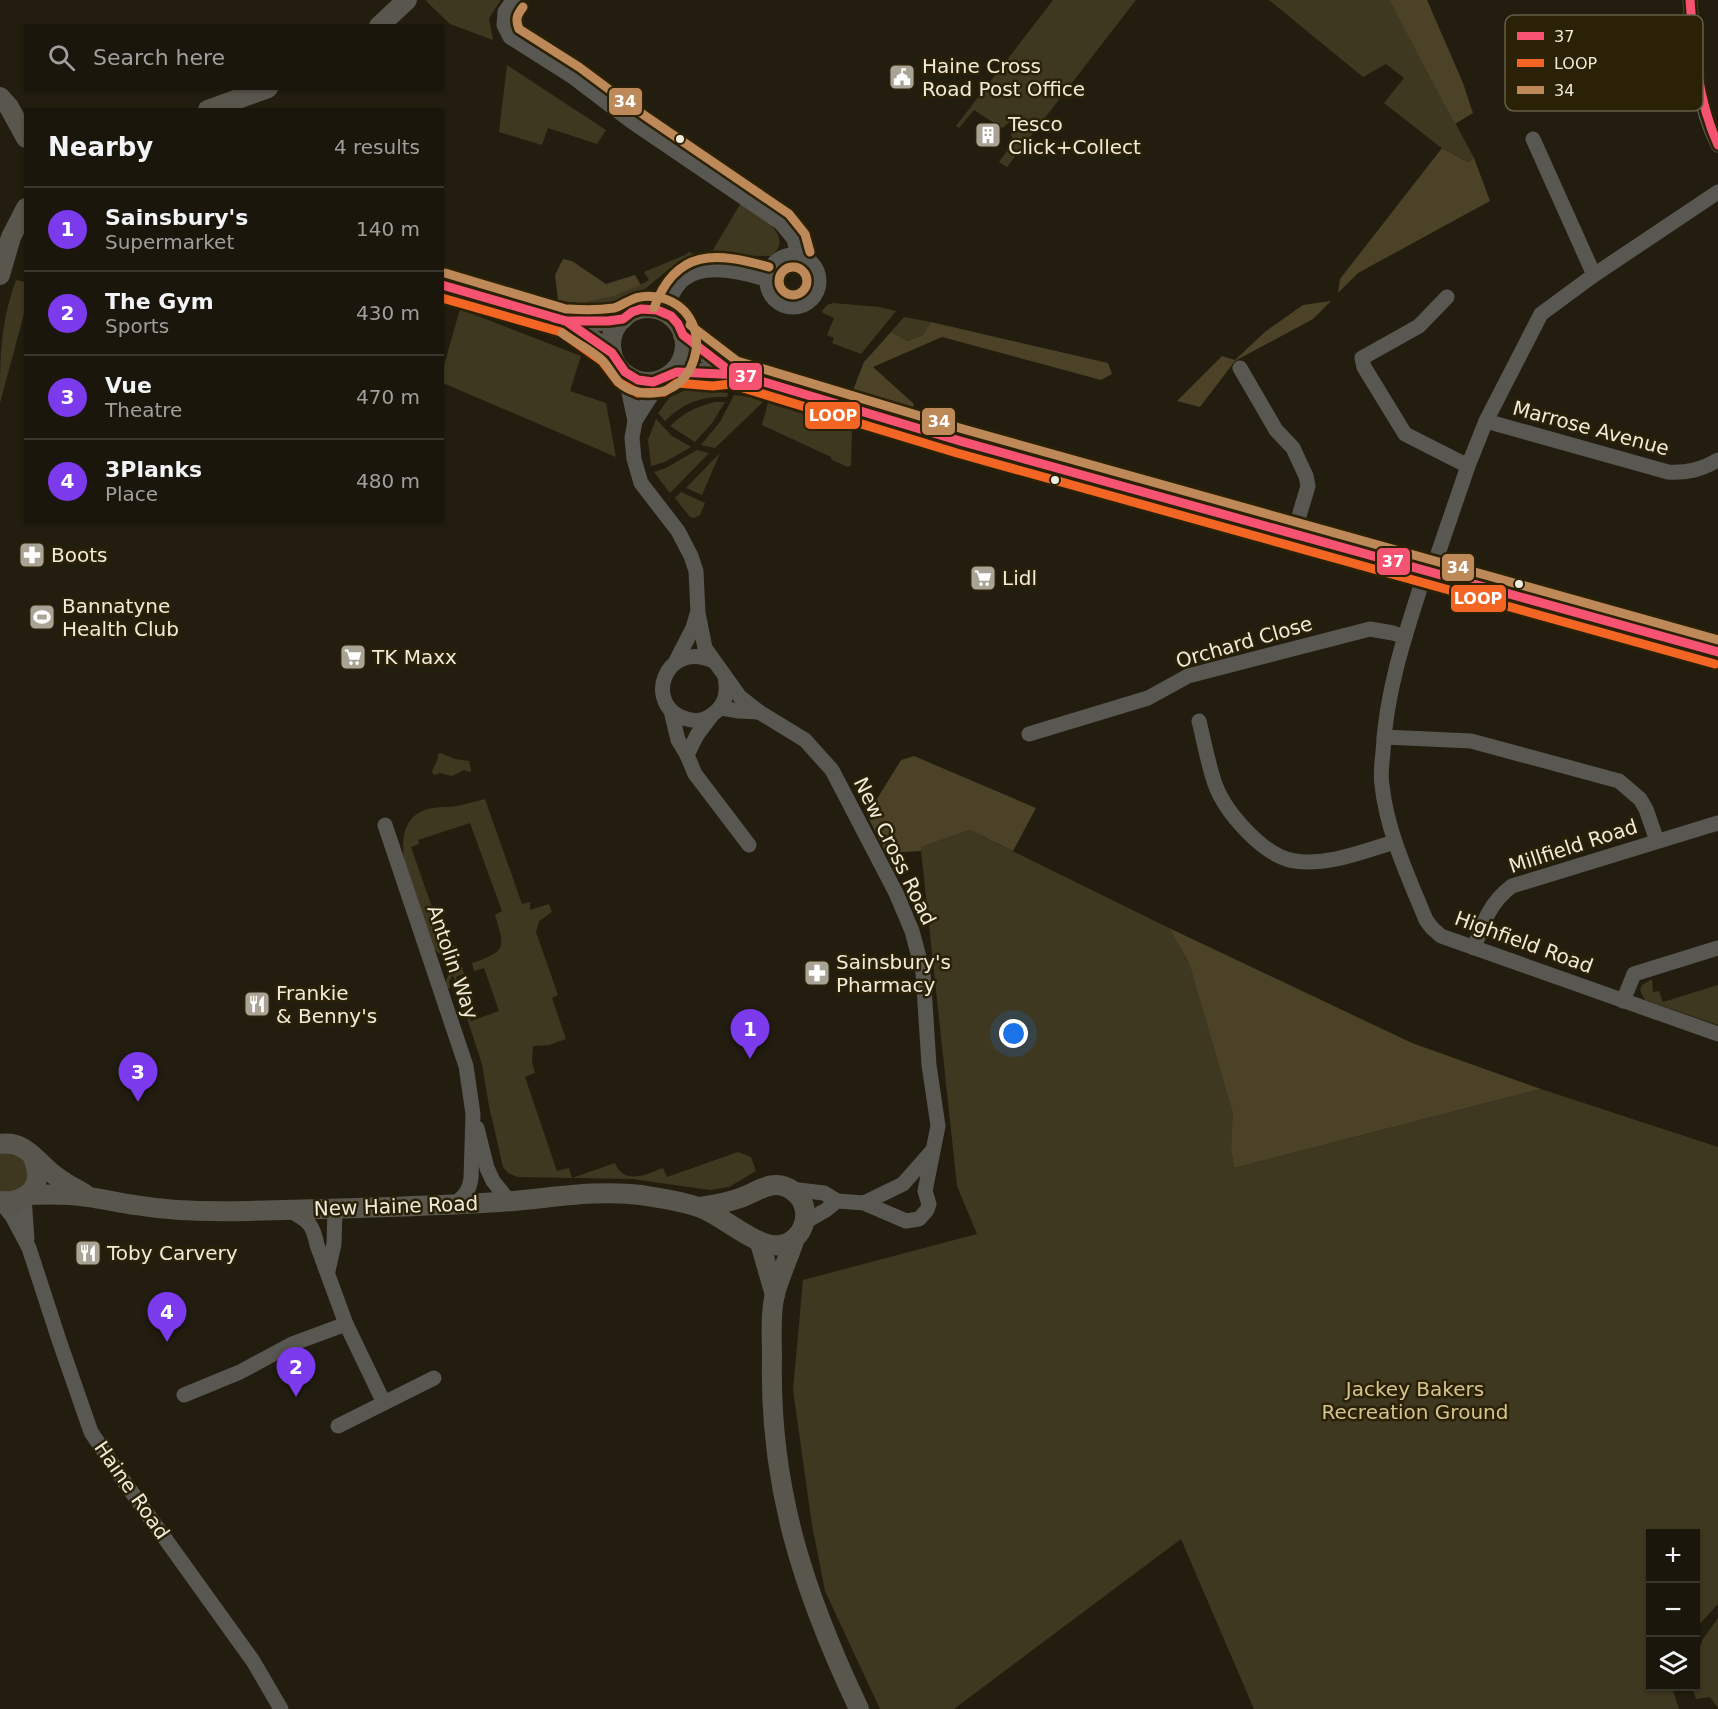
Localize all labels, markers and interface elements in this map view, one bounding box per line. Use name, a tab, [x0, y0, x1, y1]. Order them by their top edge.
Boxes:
legend	[1505, 15, 1703, 111]
search box	[24, 24, 444, 90]
text: 37	[1554, 27, 1574, 46]
icon: search	[45, 41, 78, 74]
text: Search here	[93, 45, 225, 70]
place label: Haine Cross Road Post Office	[922, 54, 1085, 101]
text: LOOP	[1554, 54, 1598, 73]
public building icon: Haine Cross Road Post Office	[887, 62, 917, 92]
text: 34	[1554, 81, 1574, 100]
line badge: 34	[608, 87, 643, 116]
text: 34	[614, 92, 636, 111]
place label: Tesco Click+Collect	[1007, 112, 1141, 159]
building icon: Tesco Click+Collect	[973, 120, 1003, 150]
text: Nearby	[48, 132, 153, 162]
unlabelled marker	[674, 133, 686, 145]
text: 4 results	[334, 135, 420, 159]
text: Sainsbury's	[105, 205, 248, 230]
text: 1	[61, 217, 74, 241]
text: 140 m	[356, 217, 420, 241]
text: Supermarket	[105, 230, 234, 254]
text: The Gym	[105, 289, 214, 314]
text: 2	[61, 301, 74, 325]
text: 430 m	[356, 301, 420, 325]
text: Sports	[105, 314, 169, 338]
line badge: 37	[728, 362, 763, 391]
text: 37	[735, 367, 757, 386]
text: Vue	[105, 373, 152, 398]
text: 3	[61, 385, 74, 409]
text: 470 m	[356, 385, 420, 409]
street label: Marrose Avenue	[1510, 396, 1672, 460]
text: Theatre	[105, 398, 182, 422]
line badge: LOOP	[804, 401, 861, 430]
text: LOOP	[809, 406, 858, 425]
line badge: 34	[921, 407, 956, 436]
text: 34	[928, 412, 950, 431]
text: 3Planks	[105, 457, 202, 482]
text: 4	[61, 469, 74, 493]
text: 480 m	[356, 469, 420, 493]
unlabelled marker	[1049, 474, 1061, 486]
text: Place	[105, 482, 158, 506]
pharmacy icon: Boots	[17, 540, 47, 570]
place label: Boots	[51, 543, 107, 567]
line badge: 37	[1376, 547, 1411, 576]
text: 37	[1382, 552, 1404, 571]
line badge: 34	[1441, 553, 1475, 582]
text: 34	[1447, 558, 1469, 577]
supermarket icon: Lidl	[968, 563, 998, 593]
place label: Lidl	[1002, 566, 1037, 590]
unlabelled marker	[1513, 578, 1525, 590]
line badge: LOOP	[1450, 584, 1507, 613]
text: LOOP	[1454, 589, 1503, 608]
place label: Bannatyne Health Club	[62, 594, 179, 641]
sports icon: Bannatyne Health Club	[27, 602, 57, 632]
street label: Orchard Close	[1173, 611, 1315, 673]
supermarket icon: TK Maxx	[338, 642, 368, 672]
place label: TK Maxx	[371, 645, 457, 669]
street label: New Cross Road	[849, 773, 941, 929]
street label: Millfield Road	[1506, 814, 1640, 878]
street label: Antolin Way	[422, 902, 484, 1022]
street label: Highfield Road	[1451, 906, 1597, 978]
place label: Sainsbury's Pharmacy	[836, 950, 951, 997]
pharmacy icon: Sainsbury's Pharmacy	[802, 958, 832, 988]
place label: Frankie & Benny's	[276, 981, 377, 1028]
restaurant icon: Frankie & Benny's	[242, 989, 272, 1019]
pin: 1	[730, 1010, 770, 1059]
your location	[999, 1019, 1028, 1048]
pin: 3	[118, 1052, 158, 1102]
street label: New Haine Road	[313, 1191, 479, 1221]
restaurant icon: Toby Carvery	[73, 1238, 103, 1268]
place label: Toby Carvery	[106, 1241, 238, 1265]
pin: 4	[148, 1292, 186, 1342]
pin: 2	[276, 1348, 316, 1397]
park label: Jackey Bakers Recreation Ground	[1322, 1377, 1508, 1424]
street label: Haine Road	[89, 1436, 175, 1544]
map controls	[1646, 1529, 1700, 1691]
button: +	[1646, 1529, 1700, 1583]
button: −	[1646, 1583, 1700, 1637]
button: layers	[1646, 1637, 1700, 1691]

